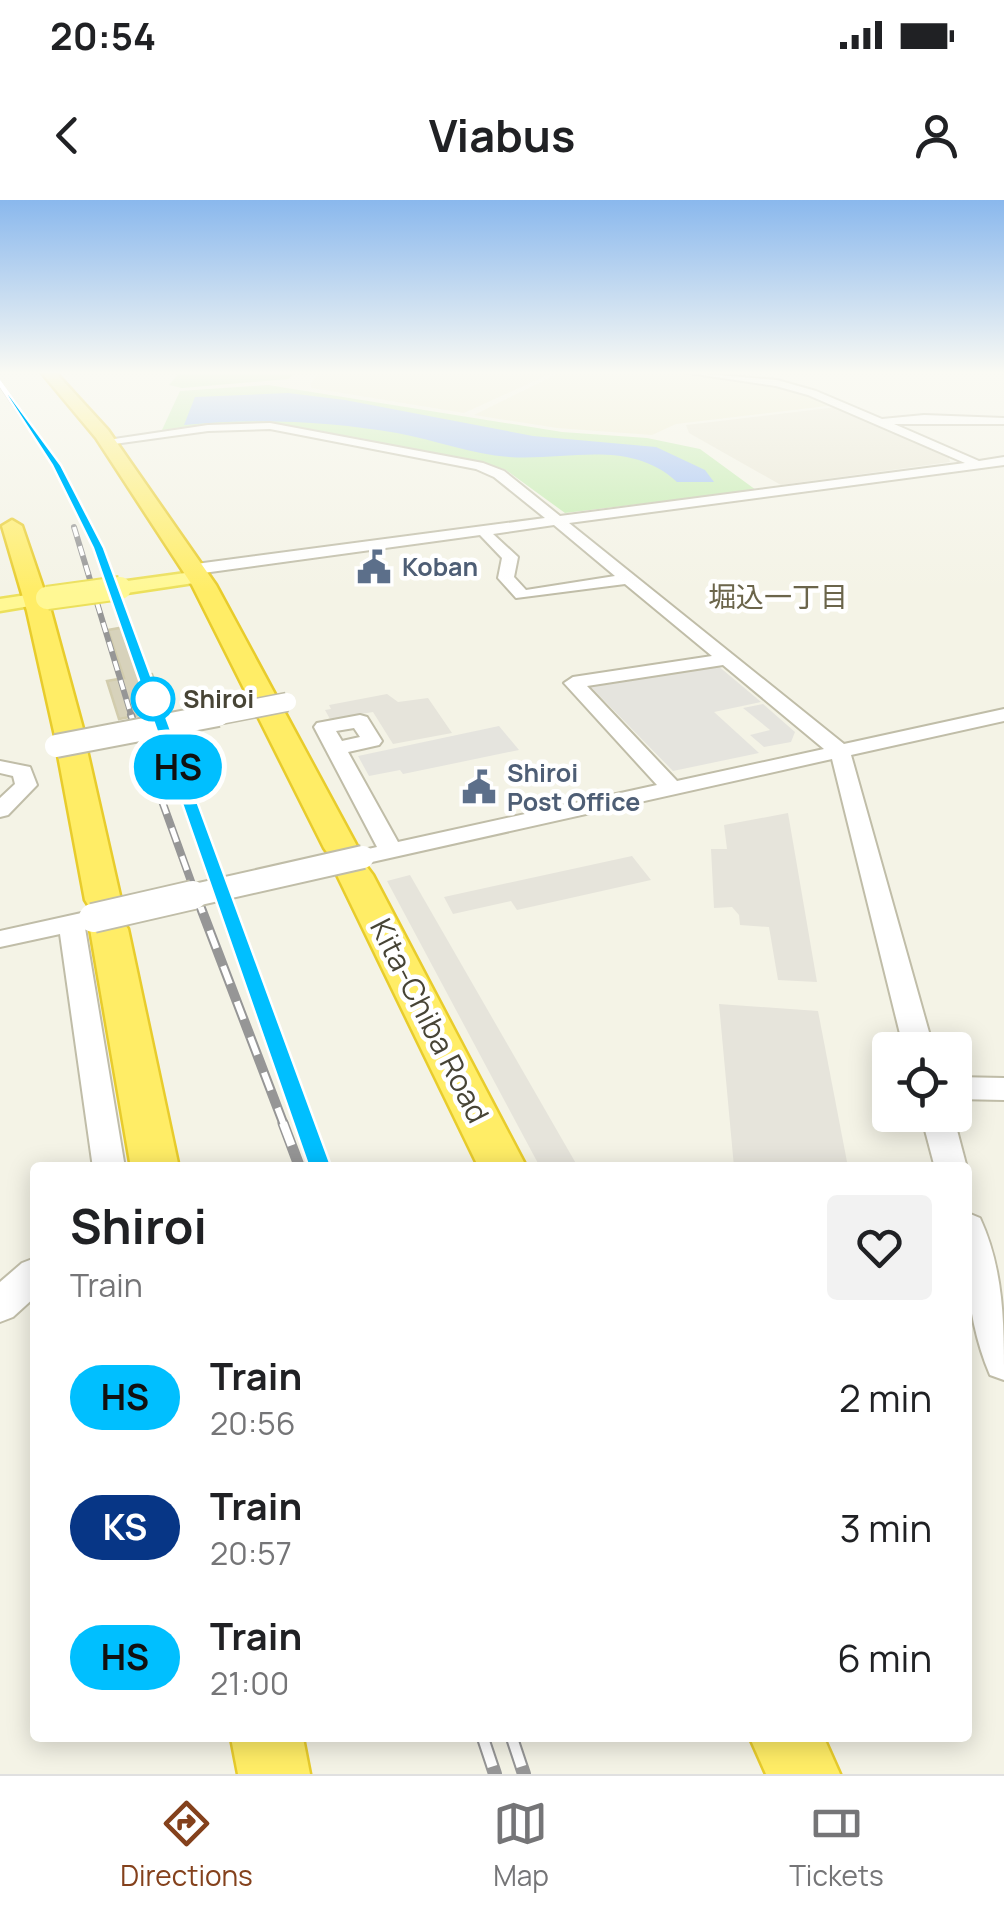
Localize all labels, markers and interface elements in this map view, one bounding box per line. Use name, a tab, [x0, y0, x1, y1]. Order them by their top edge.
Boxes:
text: 20:54	[50, 9, 156, 61]
text: Viabus	[429, 104, 575, 166]
icon: back	[40, 108, 95, 163]
icon: person	[909, 108, 964, 163]
public building icon: Koban	[355, 548, 393, 586]
place label: Koban	[402, 549, 478, 584]
district label: 堀込一丁目	[708, 577, 848, 615]
marker: Shiroi	[132, 678, 174, 720]
place label: Shiroi	[183, 681, 254, 716]
line badge: HS	[133, 734, 223, 800]
text: HS	[154, 743, 202, 791]
place label: Shiroi Post Office	[507, 755, 640, 819]
public building icon: Shiroi Post Office	[460, 768, 498, 806]
street label: Kita-Chiba Road	[361, 911, 499, 1129]
map controls	[872, 1032, 972, 1132]
button: locate	[872, 1032, 972, 1132]
text: Shiroi	[70, 1193, 207, 1258]
button: heart	[827, 1195, 932, 1300]
text: Train	[70, 1263, 143, 1307]
text: Train	[210, 1349, 302, 1401]
text: 2 min	[839, 1371, 932, 1423]
text: HS	[101, 1373, 149, 1421]
text: 20:56	[210, 1401, 296, 1445]
text: Train	[210, 1479, 302, 1531]
text: 3 min	[840, 1501, 932, 1553]
text: KS	[103, 1503, 147, 1551]
text: 20:57	[210, 1531, 292, 1575]
text: Train	[210, 1609, 302, 1661]
text: 6 min	[837, 1631, 932, 1683]
text: HS	[101, 1633, 149, 1681]
text: 21:00	[210, 1661, 289, 1705]
tab: Directions	[120, 1796, 253, 1894]
tab: Map	[493, 1796, 549, 1894]
tab: Tickets	[789, 1796, 884, 1894]

